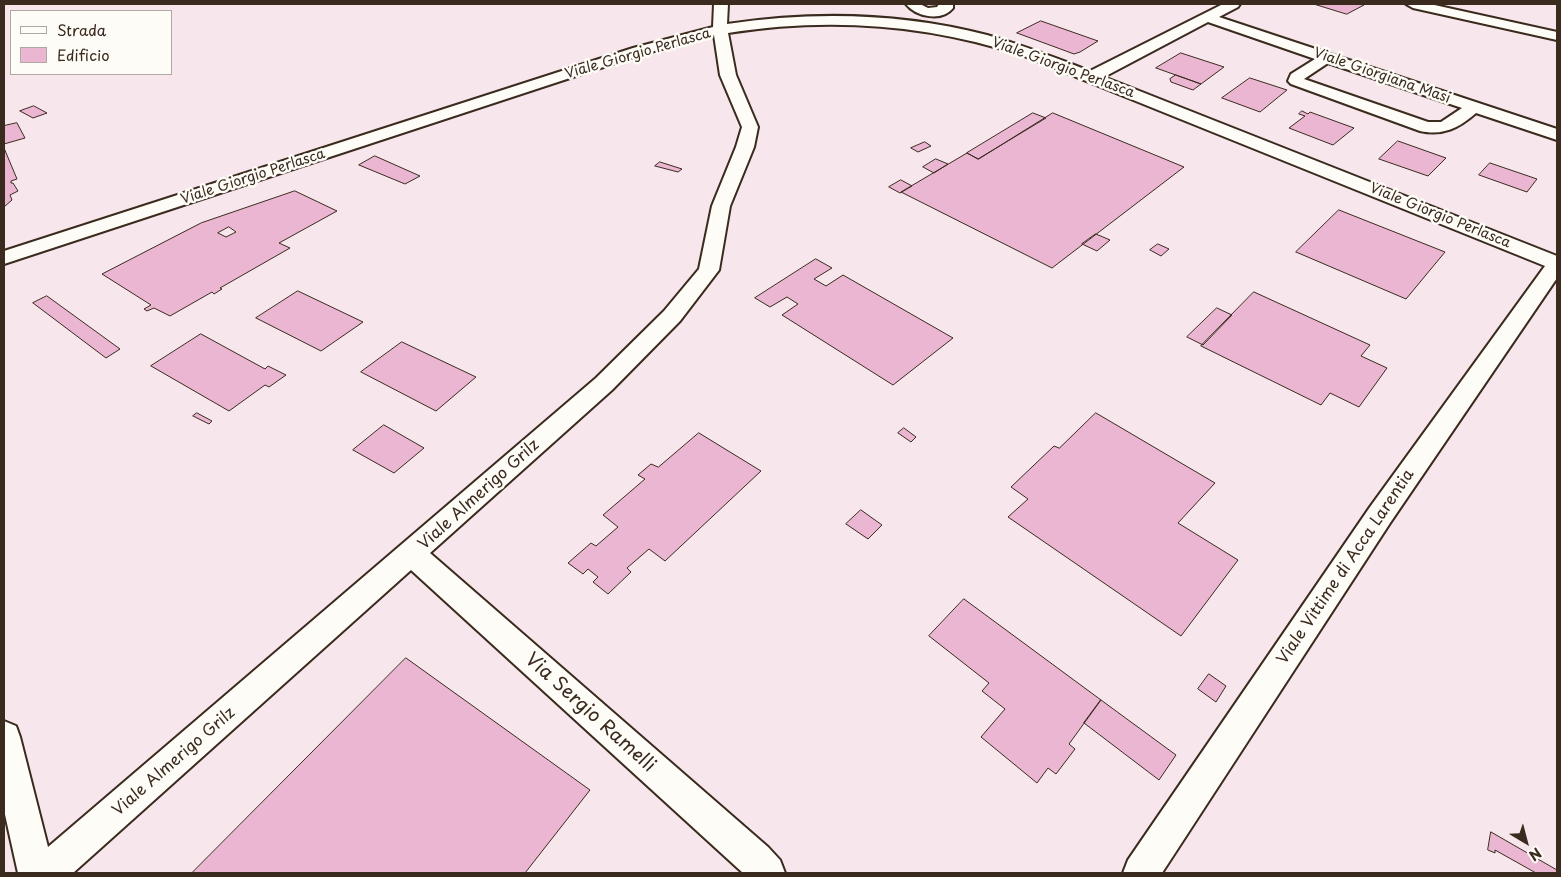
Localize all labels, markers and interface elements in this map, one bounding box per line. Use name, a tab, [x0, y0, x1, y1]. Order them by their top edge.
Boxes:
legend	[10, 10, 172, 75]
text: Strada	[57, 18, 106, 41]
street label: Viale Giorgio Perlasca	[563, 25, 713, 83]
street label: Viale Giorgio Perlasca	[989, 34, 1137, 102]
text: Edificio	[57, 43, 110, 66]
street label: Viale Giorgiana Masi	[1311, 45, 1453, 107]
street label: Viale Giorgio Perlasca	[179, 146, 327, 208]
street label: Viale Giorgio Perlasca	[1367, 180, 1513, 252]
street label: Viale Almerigo Grilz	[415, 436, 543, 554]
street label: Viale Vittime di Acca Larentia	[1273, 466, 1419, 668]
street label: Via Sergio Ramelli	[520, 649, 660, 777]
street label: Viale Almerigo Grilz	[109, 704, 239, 820]
north arrow	[1501, 817, 1551, 867]
text: N	[1525, 843, 1546, 866]

